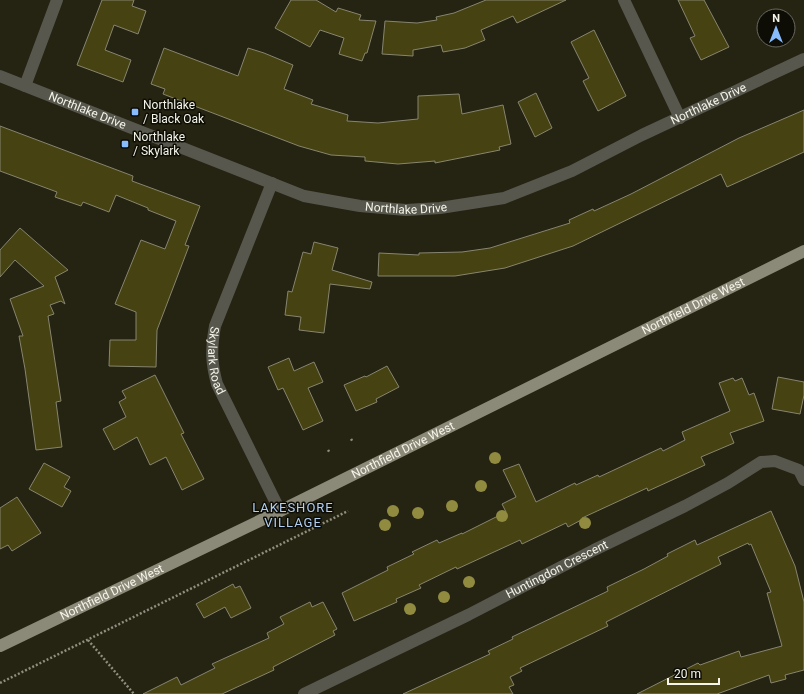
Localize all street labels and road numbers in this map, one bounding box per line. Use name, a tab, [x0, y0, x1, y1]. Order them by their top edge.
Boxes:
street label: Northlake Drive	[668, 80, 749, 128]
street label: Northlake Drive	[47, 89, 128, 132]
street label: Northlake Drive	[365, 199, 448, 217]
street label: Northfield Drive West	[639, 275, 747, 337]
street label: Skylark Road	[205, 326, 228, 397]
street label: Northfield Drive West	[349, 419, 457, 481]
street label: Huntingdon Crescent	[503, 537, 610, 601]
street label: Northfield Drive West	[58, 561, 166, 623]

